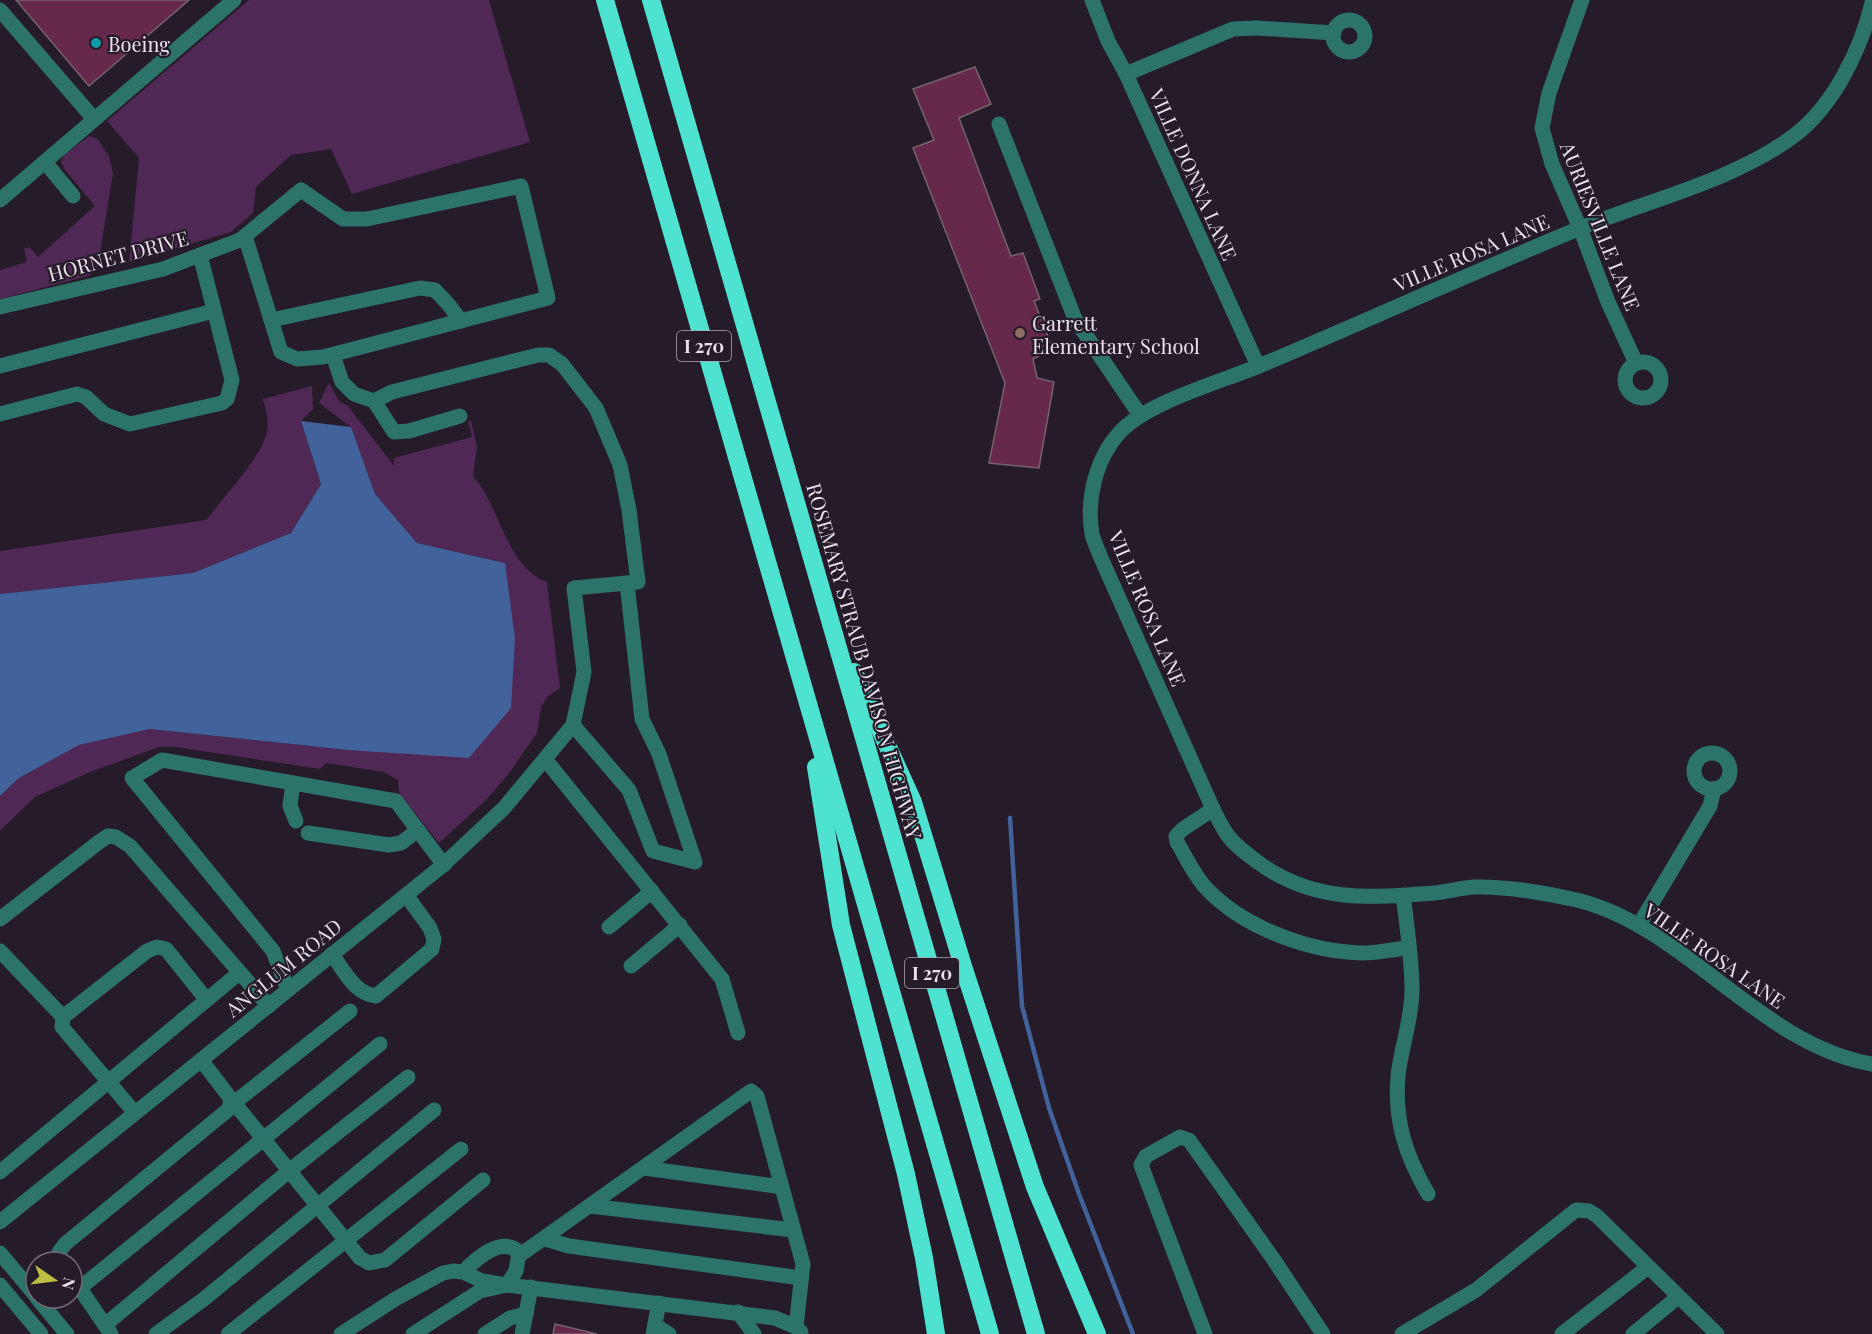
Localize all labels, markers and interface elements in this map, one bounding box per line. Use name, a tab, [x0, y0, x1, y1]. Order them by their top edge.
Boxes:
place label: Boeing	[108, 30, 170, 57]
marker: Boeing	[89, 36, 103, 50]
street label: VILLE DONNA LANE	[1144, 83, 1244, 264]
street label: AURIESVILLE LANE	[1555, 137, 1647, 314]
street label: VILLE ROSA LANE	[1388, 207, 1553, 297]
street label: HORNET DRIVE	[45, 223, 191, 287]
place label: Garrett Elementary School	[1032, 309, 1200, 359]
marker: Garrett Elementary School	[1013, 326, 1027, 340]
road number: I 270	[677, 331, 731, 361]
street label: ROSEMARY STRAUB DAVISON HIGHWAY	[801, 480, 929, 842]
street label: VILLE ROSA LANE	[1103, 525, 1193, 690]
street label: VILLE ROSA LANE	[1638, 896, 1791, 1014]
street label: ANGLUM ROAD	[218, 912, 347, 1023]
road number: I 270	[905, 958, 959, 988]
north arrow	[24, 1250, 84, 1310]
text: N	[57, 1276, 81, 1292]

